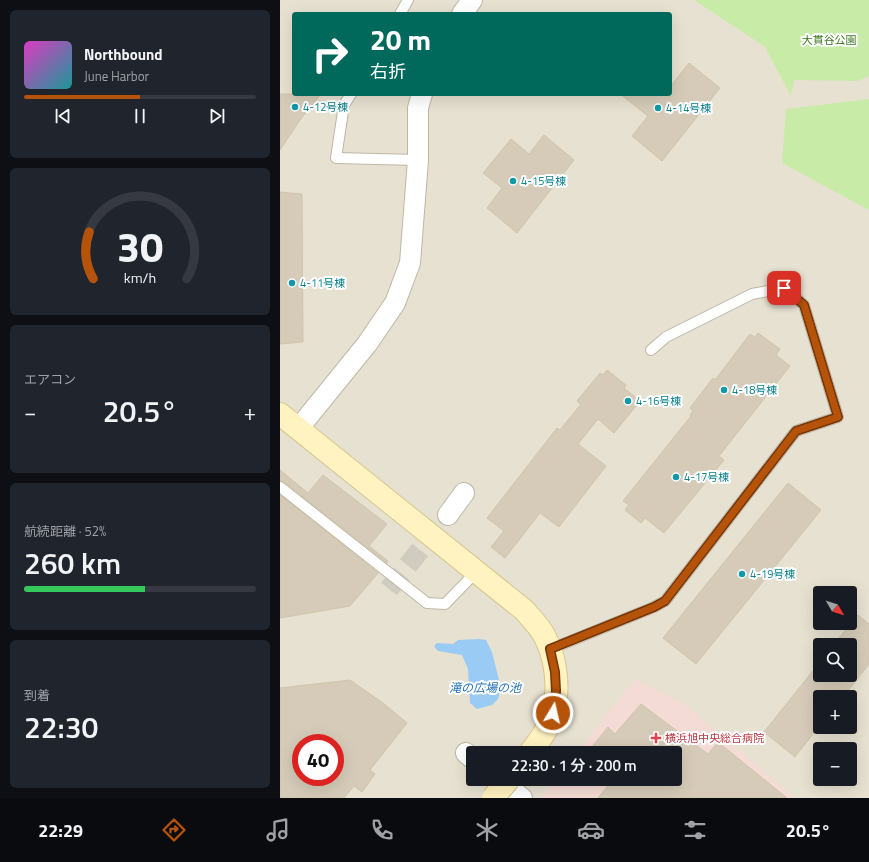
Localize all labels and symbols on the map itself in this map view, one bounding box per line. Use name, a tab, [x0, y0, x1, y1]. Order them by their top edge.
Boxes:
park label: 大貫谷公園	[802, 32, 857, 48]
place label: 4-12号棟	[303, 99, 348, 115]
place label: 4-14号棟	[666, 100, 711, 116]
marker: 4-12号棟	[290, 102, 300, 112]
marker: 4-14号棟	[653, 103, 663, 113]
place label: 4-15号棟	[521, 173, 566, 189]
marker: 4-15号棟	[508, 176, 518, 186]
pin	[767, 271, 801, 305]
place label: 4-11号棟	[300, 275, 345, 291]
marker: 4-11号棟	[287, 278, 297, 288]
place label: 4-18号棟	[732, 382, 777, 398]
marker: 4-18号棟	[719, 385, 729, 395]
place label: 4-16号棟	[636, 393, 681, 409]
marker: 4-16号棟	[623, 396, 633, 406]
place label: 4-17号棟	[684, 469, 729, 485]
marker: 4-17号棟	[671, 472, 681, 482]
place label: 4-19号棟	[750, 566, 795, 582]
marker: 4-19号棟	[737, 569, 747, 579]
north arrow	[813, 586, 857, 630]
water label: 滝の広場の池	[449, 678, 522, 697]
position arrow	[532, 692, 574, 734]
place label: 横浜旭中央総合病院	[665, 730, 764, 746]
marker: 横浜旭中央総合病院	[650, 732, 662, 744]
speed limit sign: 40	[292, 734, 344, 786]

